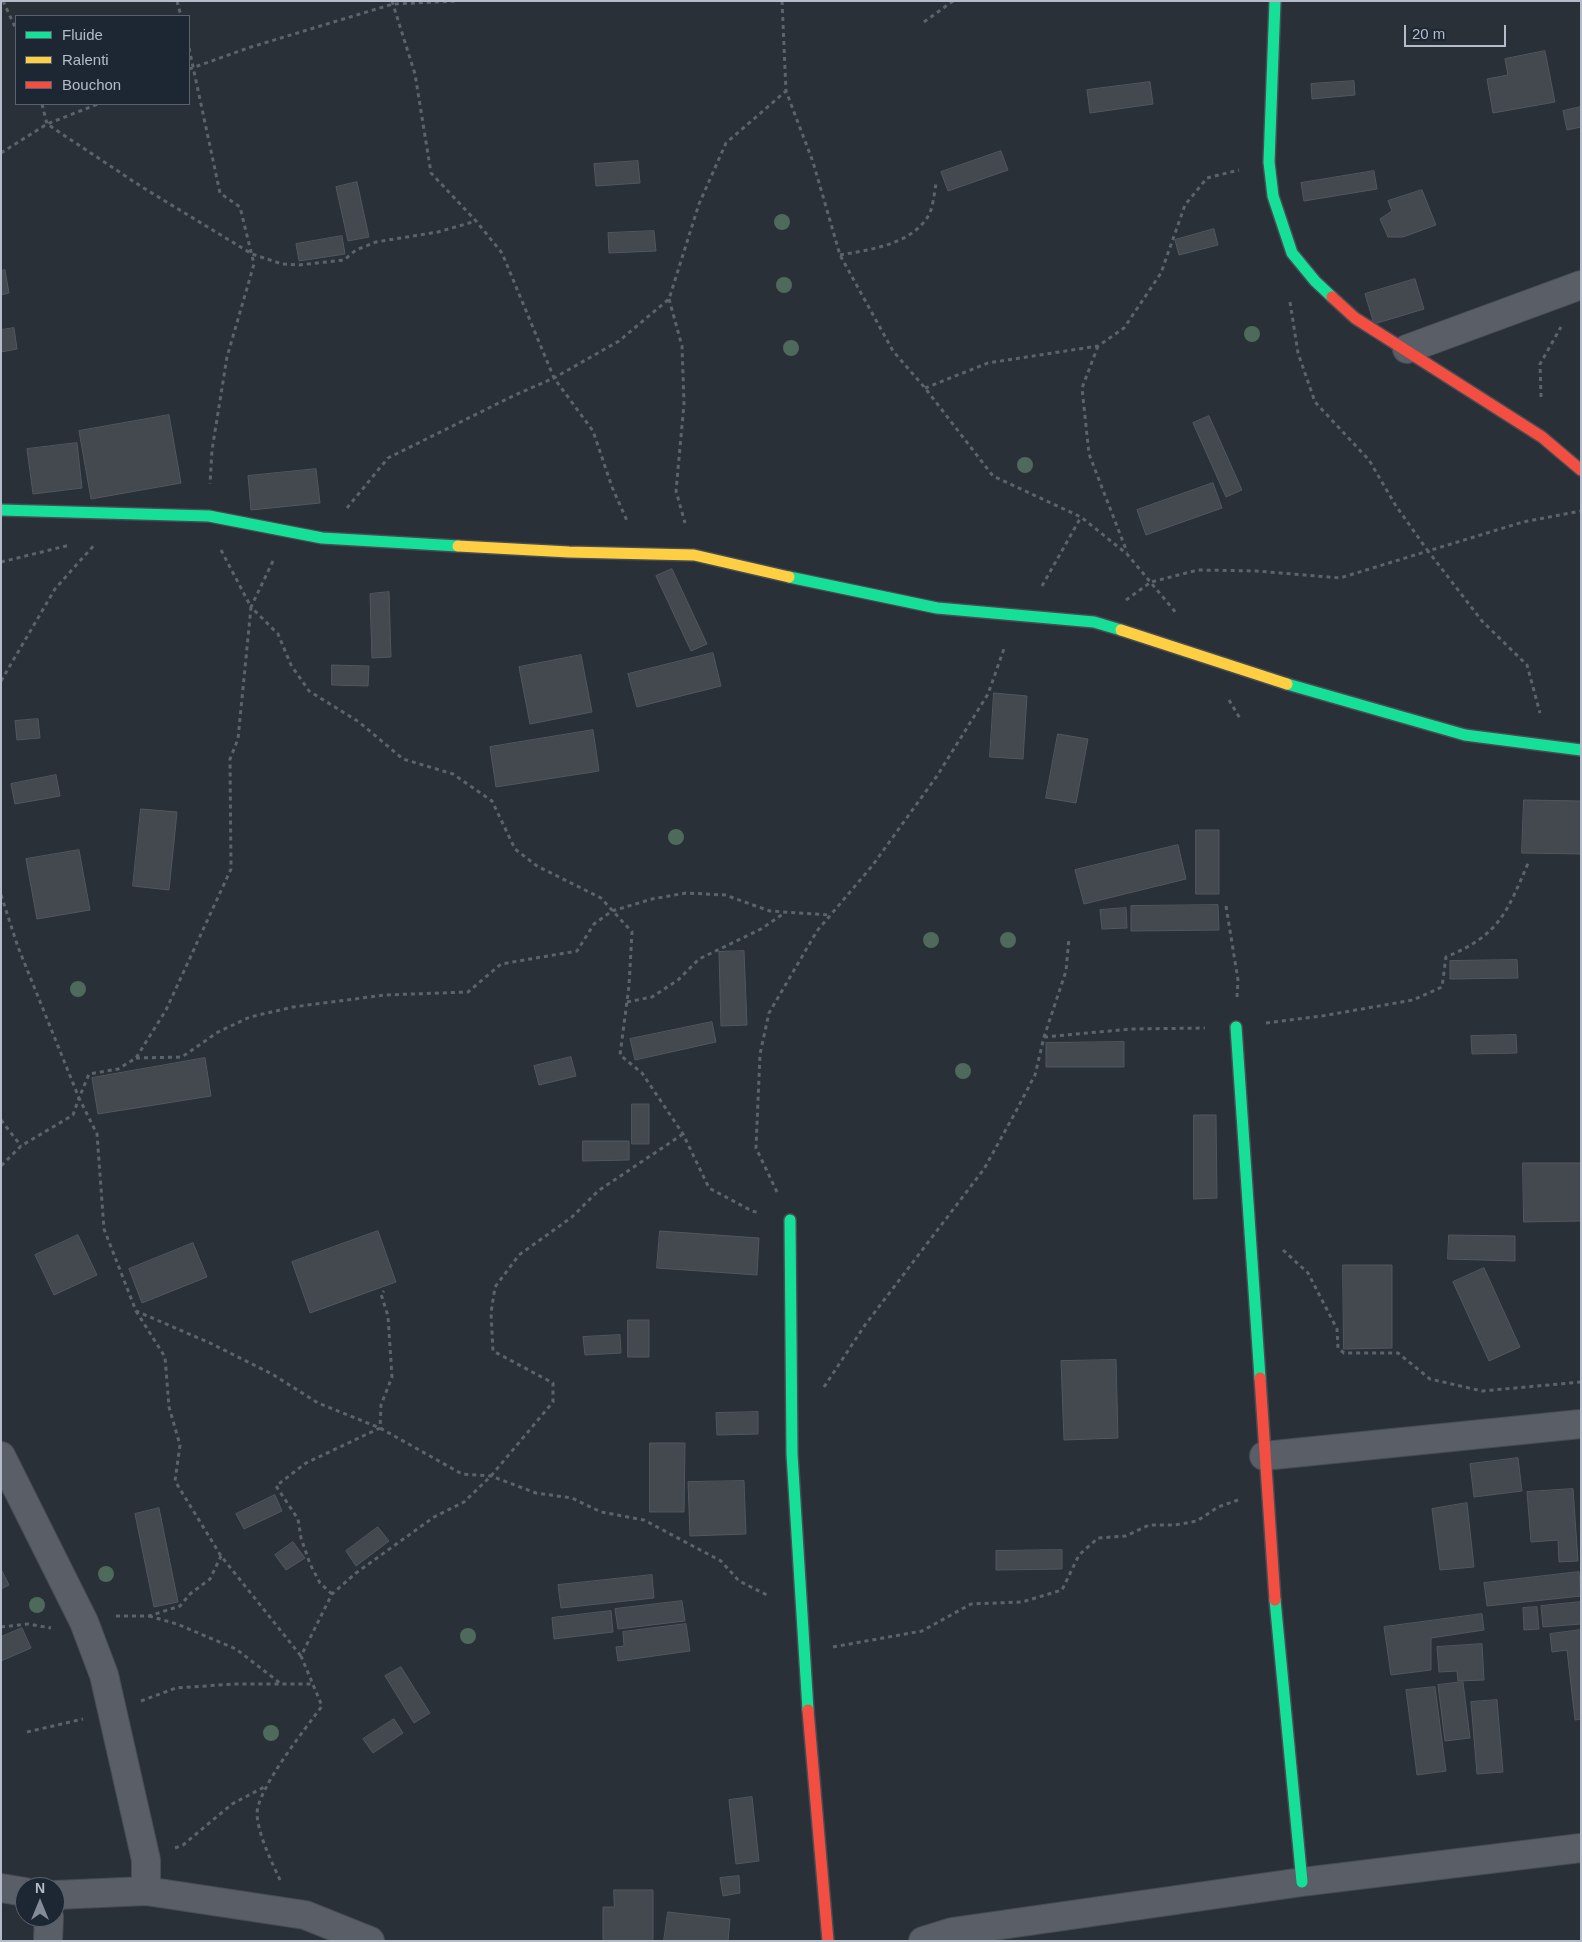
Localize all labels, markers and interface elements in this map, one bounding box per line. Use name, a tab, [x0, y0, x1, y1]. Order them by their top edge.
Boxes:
legend	[15, 15, 190, 105]
scale bar	[1407, 15, 1510, 47]
text: 20 m	[1412, 25, 1445, 42]
text: Fluide	[62, 26, 103, 43]
text: Ralenti	[62, 51, 109, 68]
text: Bouchon	[62, 76, 121, 93]
north arrow	[15, 1877, 65, 1927]
text: N	[35, 1880, 45, 1896]

